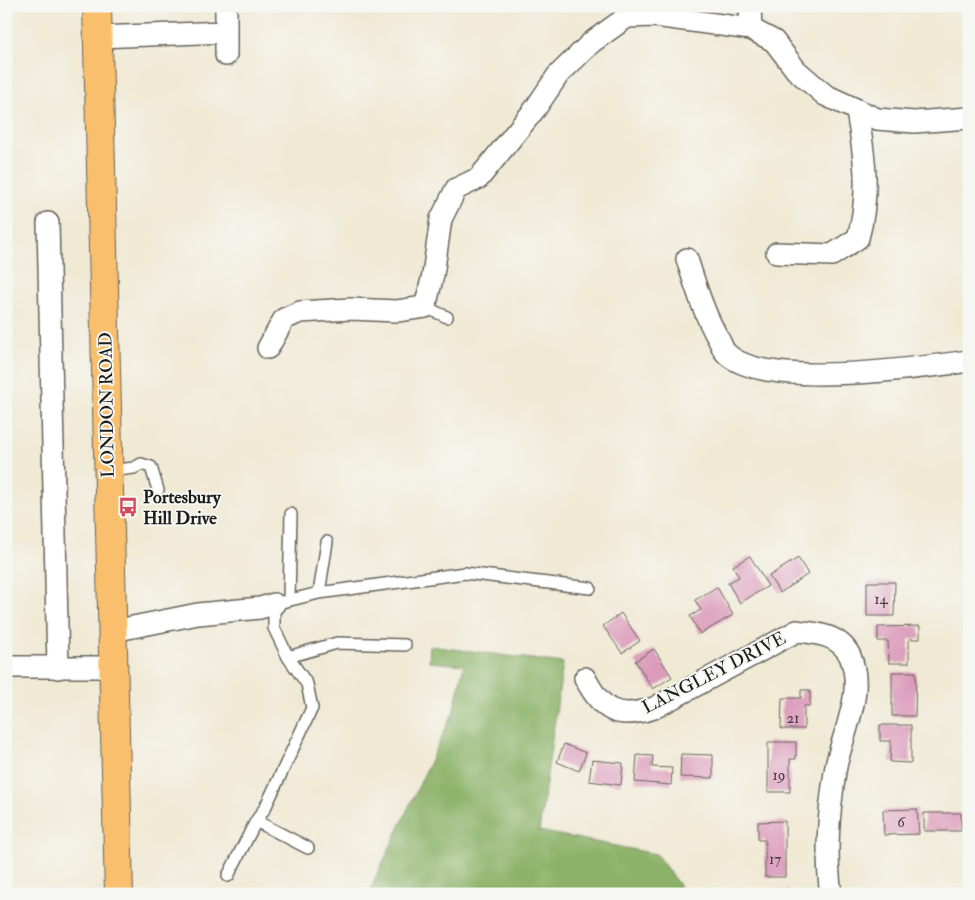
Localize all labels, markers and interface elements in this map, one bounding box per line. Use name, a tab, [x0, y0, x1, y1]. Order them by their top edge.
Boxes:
street label: LONDON ROAD	[94, 332, 120, 478]
place label: Portesbury Hill Drive	[143, 486, 222, 530]
bus stop icon: Portesbury Hill Drive	[117, 496, 139, 518]
house number: 14	[874, 590, 889, 609]
street label: LANGLEY DRIVE	[638, 627, 790, 719]
house number: 21	[787, 709, 799, 728]
house number: 19	[773, 766, 785, 785]
house number: 6	[897, 813, 906, 832]
house number: 17	[769, 850, 781, 869]

